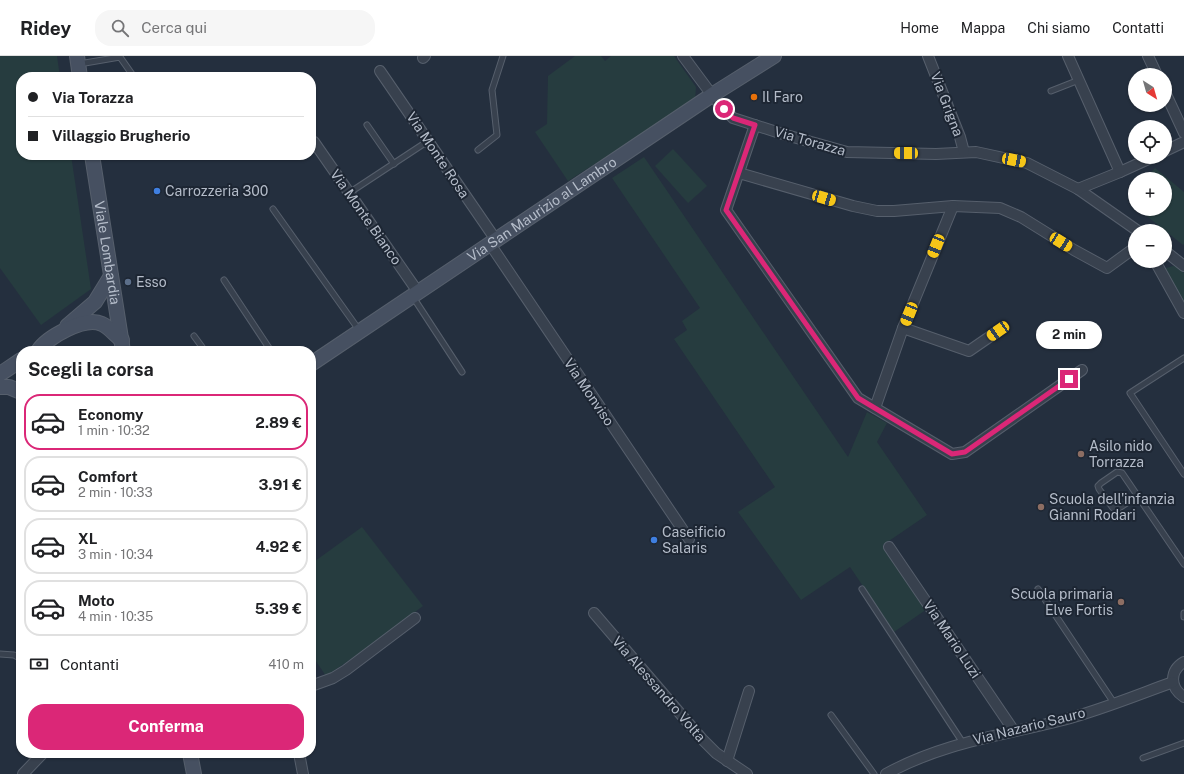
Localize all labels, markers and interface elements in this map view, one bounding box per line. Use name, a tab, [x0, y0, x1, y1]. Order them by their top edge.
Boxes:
search box	[95, 10, 375, 46]
text: Ridey	[20, 17, 71, 39]
icon: search	[109, 17, 131, 39]
text: Cerca qui	[141, 19, 207, 36]
text: Home	[900, 20, 939, 36]
text: Mappa	[961, 20, 1005, 36]
text: Chi siamo	[1027, 20, 1090, 36]
text: Contatti	[1112, 20, 1164, 36]
north arrow	[1128, 68, 1172, 112]
map controls	[1128, 68, 1172, 268]
street label: Via Grigna	[927, 70, 967, 138]
text: Via Torazza	[52, 89, 133, 106]
place label: Il Faro	[762, 89, 803, 105]
marker: Il Faro	[749, 92, 759, 102]
route start	[715, 100, 733, 118]
street label: Via Monte Rosa	[403, 109, 473, 201]
button: locate	[1128, 120, 1172, 164]
street label: Via Torazza	[772, 123, 848, 159]
text: Villaggio Brugherio	[52, 127, 191, 144]
car	[894, 147, 918, 159]
car	[1001, 152, 1027, 168]
street label: Via San Maurizio al Lambro	[464, 153, 620, 265]
street label: Via Monte Bianco	[327, 166, 405, 268]
button: +	[1128, 172, 1172, 216]
place label: Carrozzeria 300	[165, 183, 268, 199]
marker: Carrozzeria 300	[152, 186, 162, 196]
car	[811, 189, 837, 207]
street label: Viale Lombardia	[91, 200, 124, 306]
button: −	[1128, 224, 1172, 268]
car	[1048, 231, 1074, 253]
car	[926, 233, 946, 259]
place label: Esso	[136, 274, 167, 290]
marker: Esso	[123, 277, 133, 287]
car	[899, 301, 919, 327]
car	[985, 319, 1011, 343]
callout: 2 min	[1036, 321, 1102, 349]
text: 2 min	[1052, 327, 1086, 342]
street label: Via Monviso	[561, 355, 617, 429]
text: Scegli la corsa	[28, 359, 154, 380]
route end	[1060, 370, 1078, 388]
icon: car	[30, 404, 66, 440]
text: Economy	[78, 406, 143, 423]
text: 2.89 €	[255, 414, 302, 431]
text: 1 min · 10:32	[78, 423, 150, 438]
place label: Asilo nido Torrazza	[1089, 438, 1152, 470]
marker: Asilo nido Torrazza	[1076, 449, 1086, 459]
icon: car	[30, 466, 66, 502]
text: Comfort	[78, 468, 138, 485]
text: 3.91 €	[259, 476, 302, 493]
text: 2 min · 10:33	[78, 485, 153, 500]
place label: Scuola dell'infanzia Gianni Rodari	[1049, 491, 1175, 523]
marker: Scuola dell'infanzia Gianni Rodari	[1036, 502, 1046, 512]
place label: Caseificio Salaris	[662, 524, 726, 556]
icon: car	[30, 528, 66, 564]
text: XL	[78, 530, 97, 547]
marker: Caseificio Salaris	[649, 535, 659, 545]
text: 4.92 €	[256, 538, 302, 555]
text: 3 min · 10:34	[78, 547, 153, 562]
place label: Scuola primaria Elve Fortis	[1011, 586, 1113, 618]
icon: car	[30, 590, 66, 626]
text: Moto	[78, 592, 115, 609]
street label: Via Mario Luzi	[920, 597, 984, 681]
marker: Scuola primaria Elve Fortis	[1116, 597, 1126, 607]
text: 5.39 €	[255, 600, 302, 617]
text: 4 min · 10:35	[78, 609, 153, 624]
street label: Via Alessandro Volta	[609, 633, 709, 745]
icon: cash	[28, 653, 50, 675]
text: Contanti	[60, 656, 119, 673]
text: 410 m	[268, 657, 304, 672]
button: Conferma	[28, 704, 304, 750]
street label: Via Nazario Sauro	[971, 704, 1087, 748]

